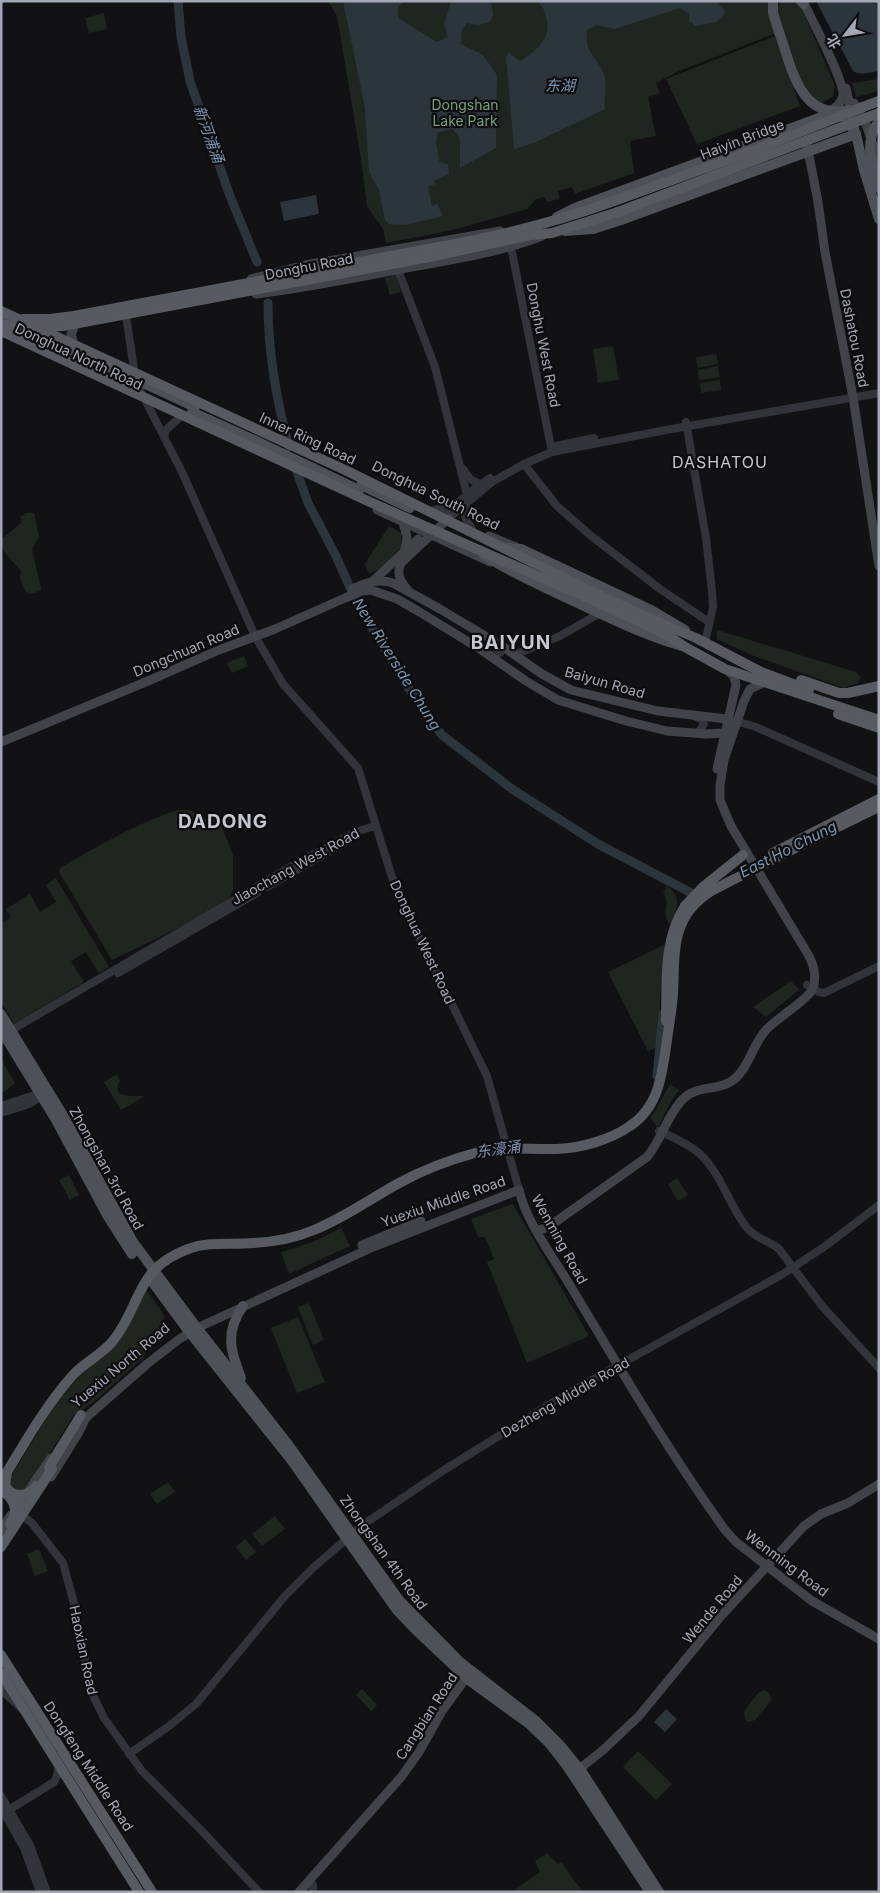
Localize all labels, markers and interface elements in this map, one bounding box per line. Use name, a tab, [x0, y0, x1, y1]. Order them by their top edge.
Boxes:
north arrow	[820, 10, 870, 60]
text: 北	[823, 32, 844, 52]
water label: 东湖	[545, 76, 577, 95]
park label: Dongshan Lake Park	[431, 96, 499, 129]
water label: 新河浦涌	[190, 103, 229, 167]
street label: Haiyin Bridge	[698, 115, 786, 163]
street label: Donghu Road	[263, 249, 355, 283]
street label: Donghu West Road	[524, 281, 564, 409]
street label: Dashatou Road	[837, 287, 873, 389]
street label: Donghua North Road	[13, 319, 145, 393]
street label: Inner Ring Road	[257, 408, 359, 468]
district label: DASHATOU	[672, 452, 768, 472]
street label: Donghua South Road	[369, 457, 503, 533]
water label: New Riverside Chung	[349, 594, 445, 734]
street label: Dongchuan Road	[130, 620, 242, 680]
district label: BAIYUN	[471, 631, 551, 654]
street label: Baiyun Road	[563, 662, 647, 702]
district label: DADONG	[178, 810, 268, 833]
water label: East Ho Chung	[736, 816, 840, 882]
street label: Jiaochang West Road	[228, 824, 362, 908]
street label: Donghua West Road	[387, 877, 459, 1007]
street label: Zhongshan 3rd Road	[66, 1104, 148, 1232]
water label: 东濠涌	[474, 1136, 524, 1162]
street label: Yuexiu Middle Road	[378, 1172, 508, 1230]
street label: Wenming Road	[528, 1191, 592, 1287]
street label: Yuexiu North Road	[67, 1319, 173, 1411]
street label: Dezheng Middle Road	[498, 1353, 632, 1441]
street label: Zhongshan 4th Road	[337, 1491, 431, 1613]
street label: Wenming Road	[742, 1526, 832, 1600]
street label: Wende Road	[679, 1571, 745, 1647]
street label: Haoxian Road	[66, 1604, 102, 1696]
street label: Cangbian Road	[391, 1669, 461, 1763]
street label: Dongfeng Middle Road	[41, 1698, 137, 1834]

